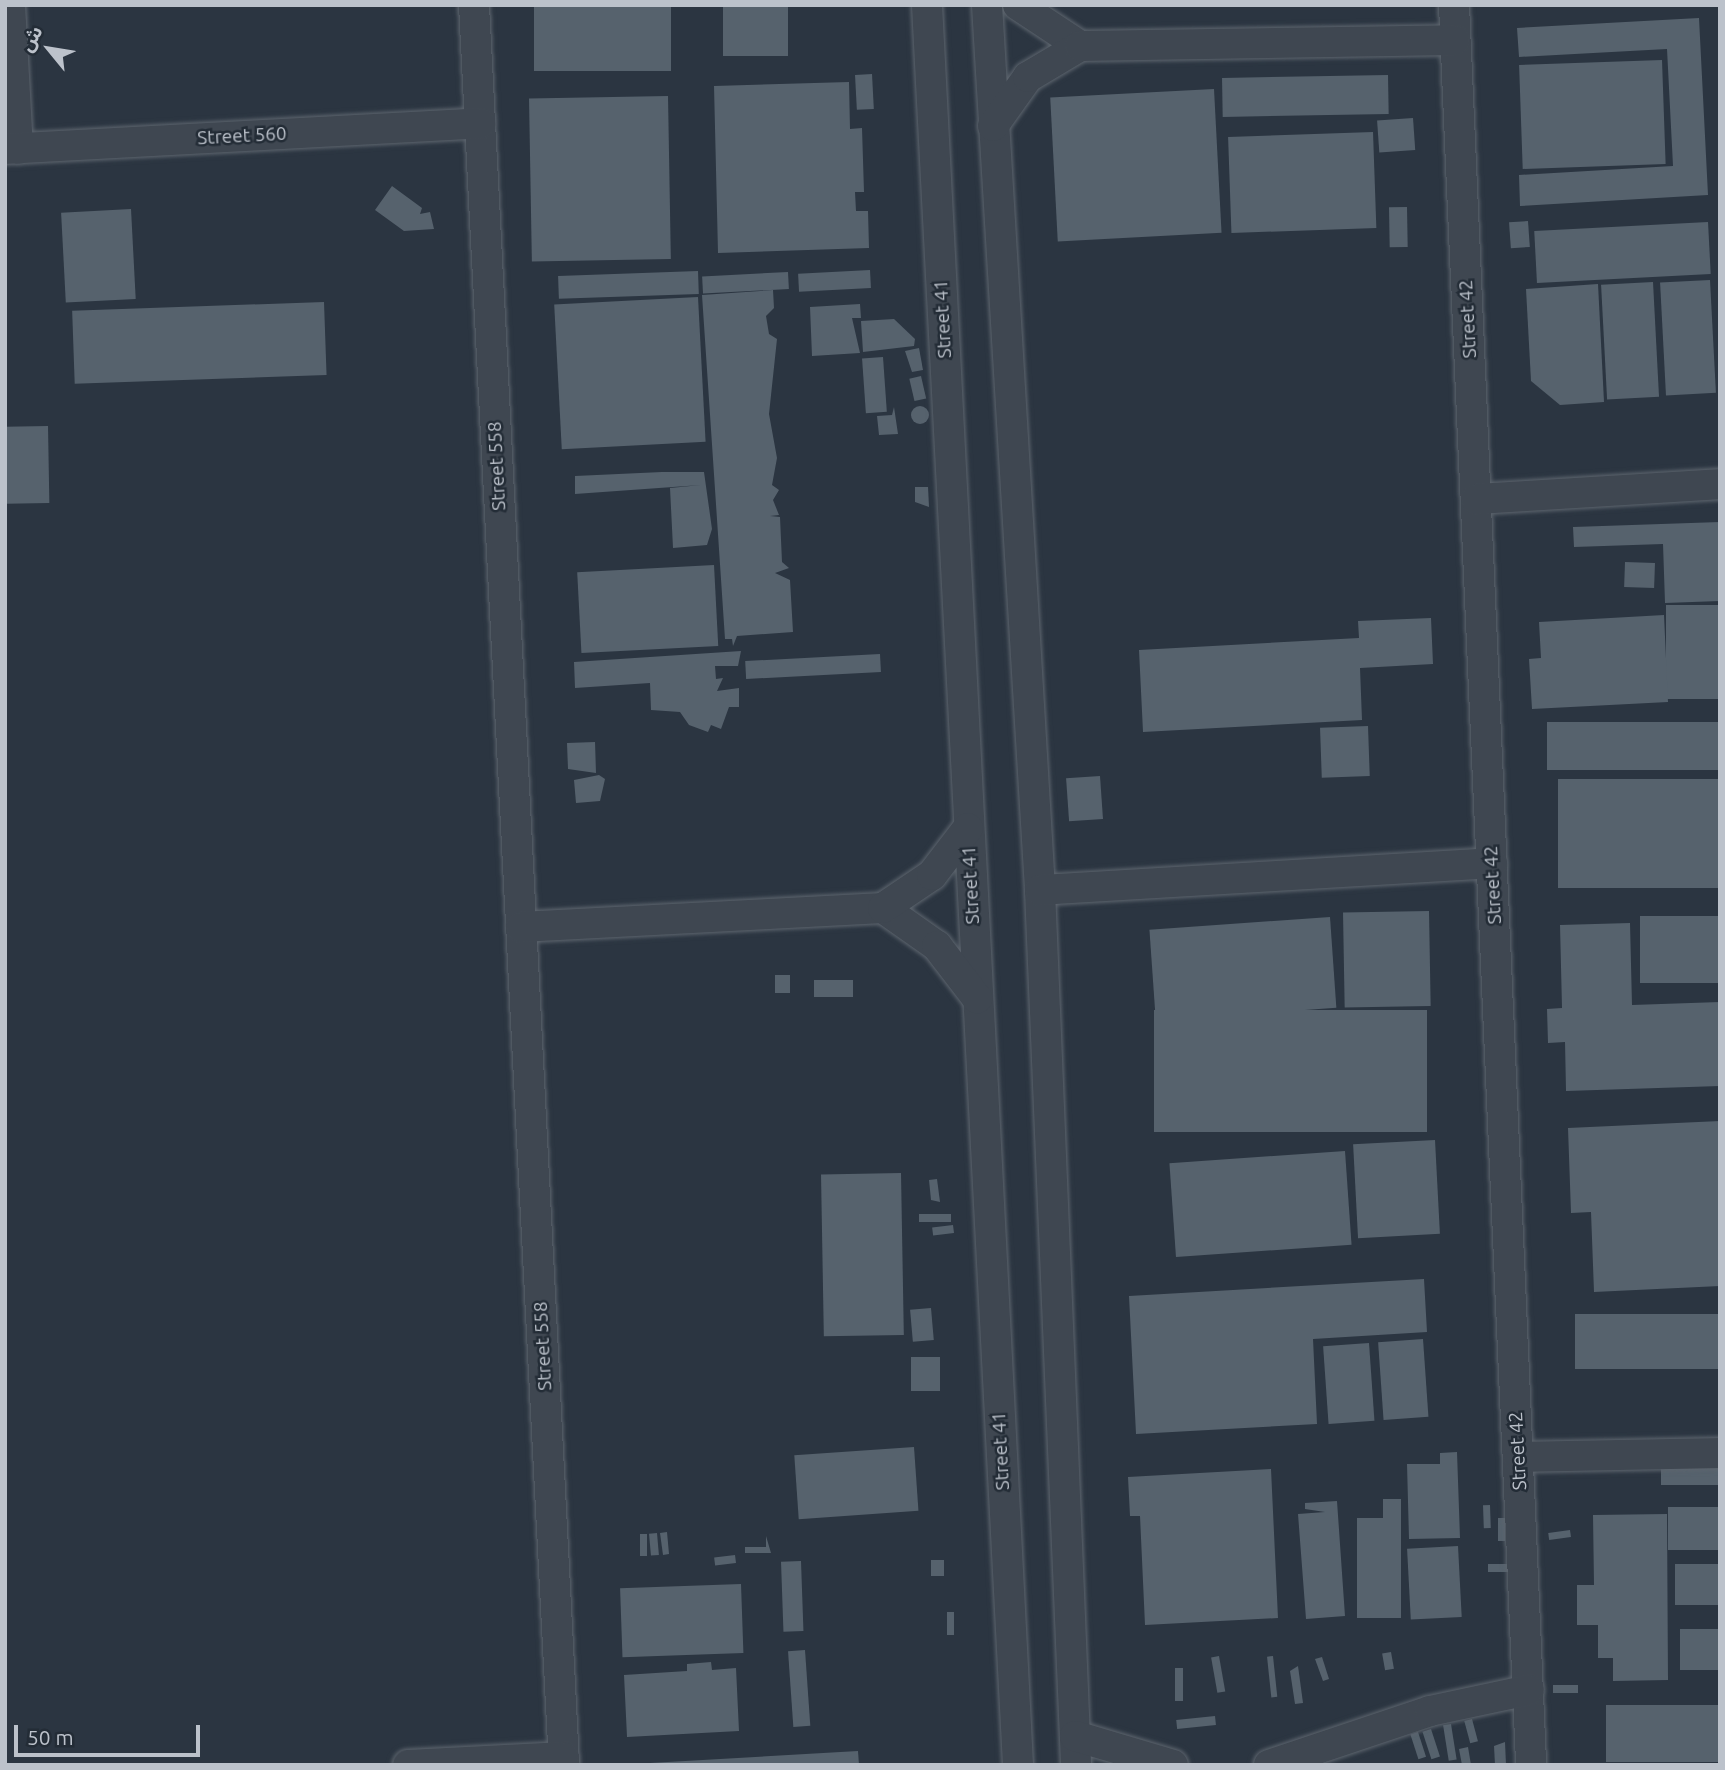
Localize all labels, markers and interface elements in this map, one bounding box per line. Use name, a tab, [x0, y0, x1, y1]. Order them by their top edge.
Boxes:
north arrow	[14, 14, 84, 84]
text: ش	[15, 22, 47, 55]
street label: Street 560	[197, 122, 287, 150]
street label: Street 41	[930, 279, 956, 359]
street label: Street 42	[1455, 279, 1481, 359]
street label: Street 558	[483, 421, 511, 511]
street label: Street 41	[958, 845, 984, 925]
street label: Street 42	[1480, 845, 1506, 925]
street label: Street 558	[529, 1301, 557, 1391]
street label: Street 41	[988, 1411, 1014, 1491]
street label: Street 42	[1505, 1411, 1531, 1491]
scale bar	[18, 1710, 203, 1754]
text: 50 m	[27, 1725, 74, 1749]

